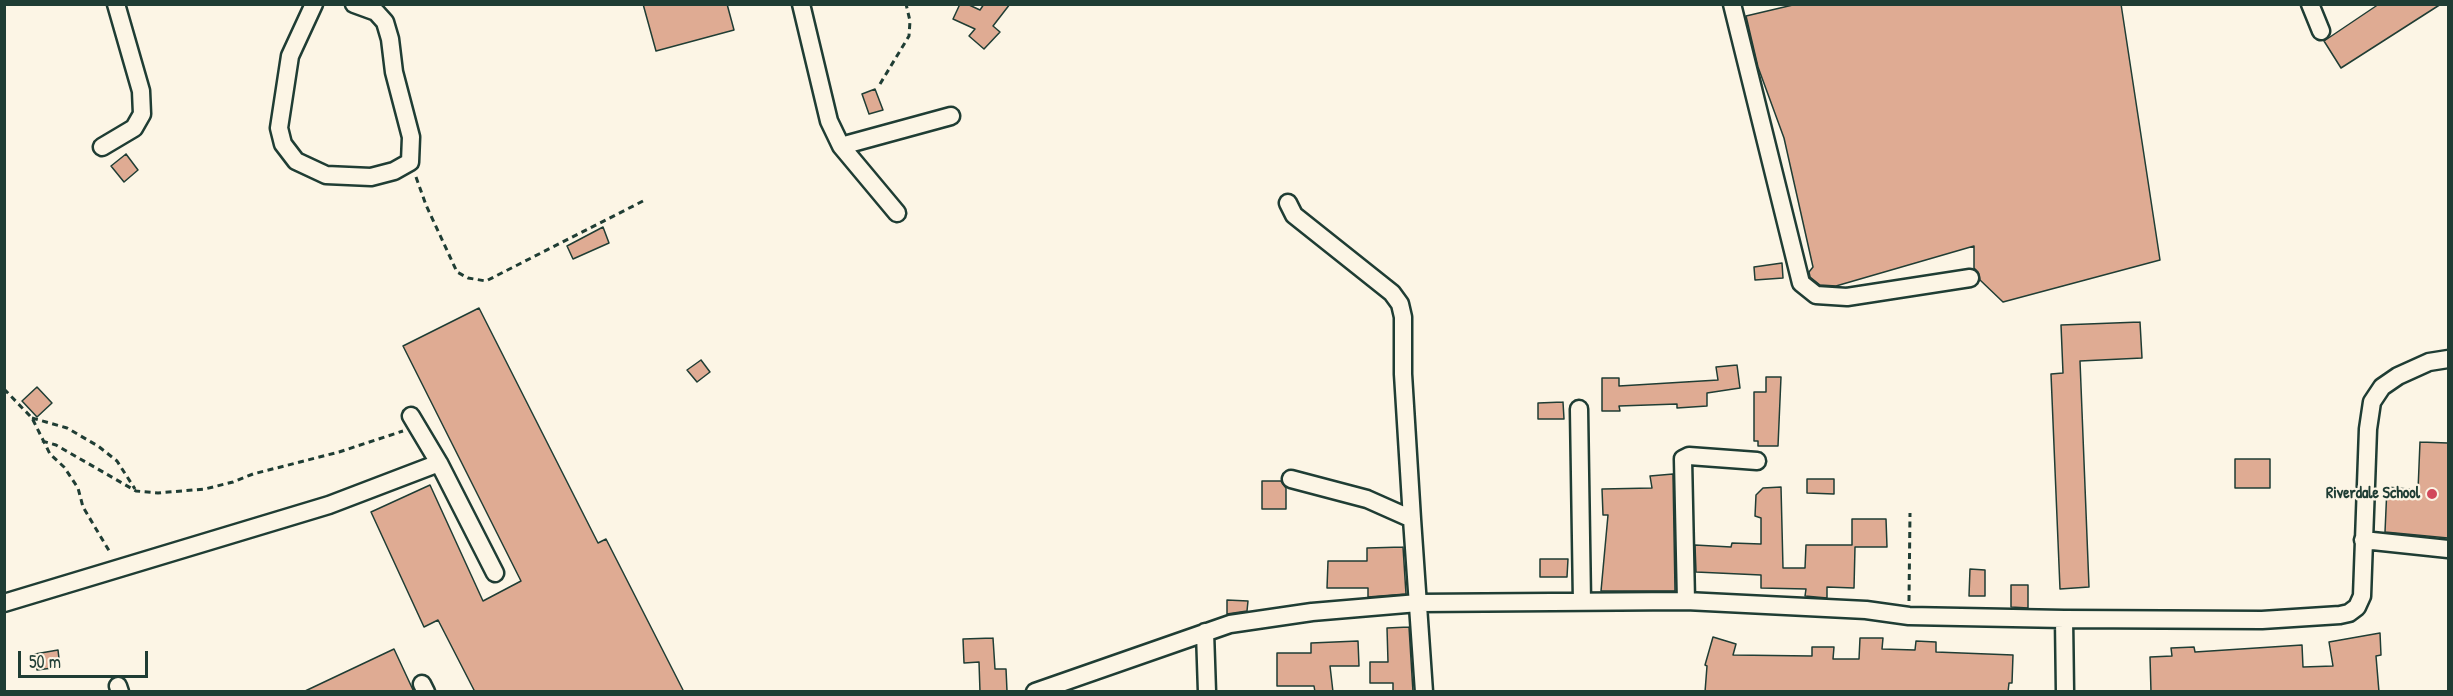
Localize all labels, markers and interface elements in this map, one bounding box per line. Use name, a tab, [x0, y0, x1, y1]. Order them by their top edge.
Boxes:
place label: Riverdale School	[2326, 484, 2420, 504]
marker: Riverdale School	[2425, 487, 2439, 501]
scale bar	[21, 639, 152, 677]
text: 50 m	[29, 649, 61, 674]

